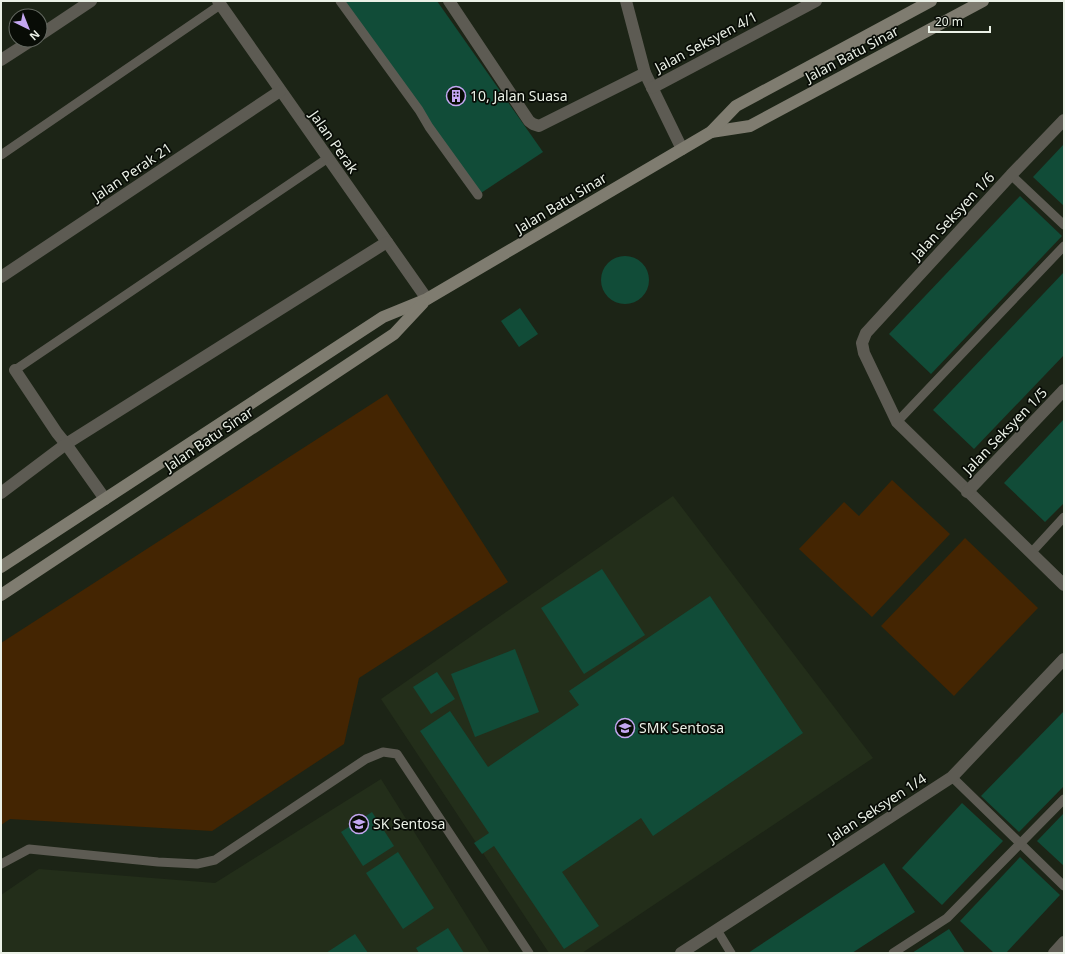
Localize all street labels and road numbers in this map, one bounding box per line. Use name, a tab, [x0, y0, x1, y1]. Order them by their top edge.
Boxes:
street label: Jalan Seksyen 4/1	[649, 6, 760, 78]
street label: Jalan Batu Sinar	[800, 21, 902, 87]
street label: Jalan Perak	[305, 105, 363, 177]
street label: Jalan Perak 21	[86, 138, 175, 206]
street label: Jalan Batu Sinar	[510, 168, 610, 238]
street label: Jalan Seksyen 1/6	[906, 168, 998, 265]
street label: Jalan Seksyen 1/5	[957, 383, 1051, 480]
street label: Jalan Batu Sinar	[159, 402, 257, 476]
street label: Jalan Seksyen 1/4	[822, 769, 930, 848]

